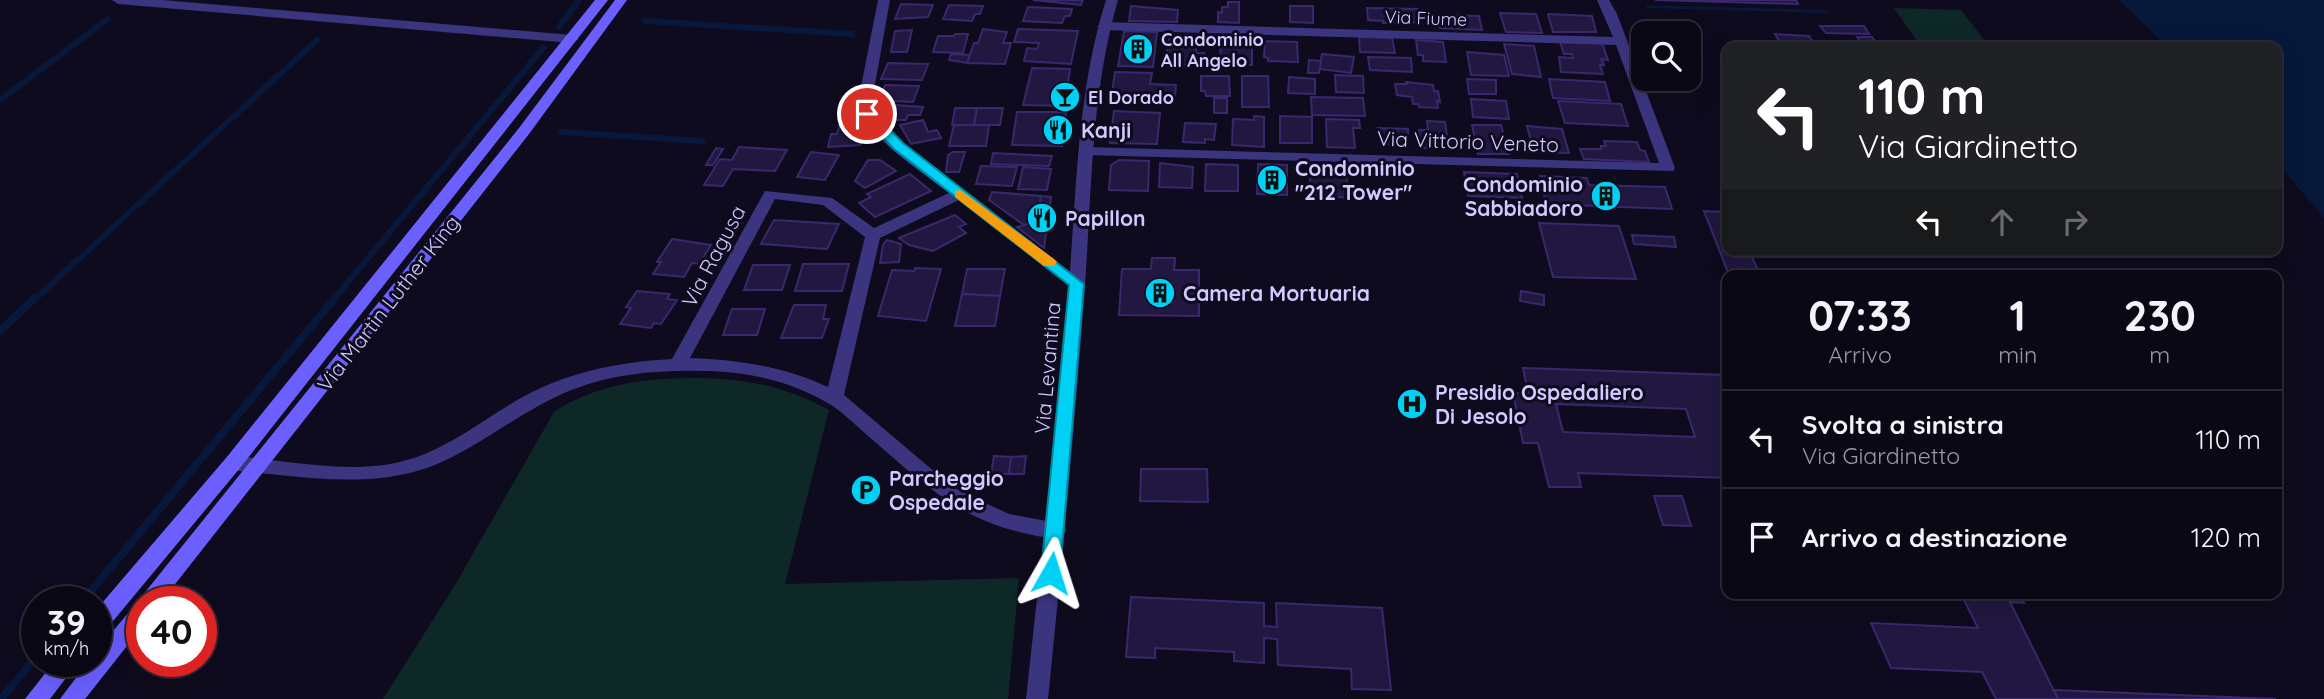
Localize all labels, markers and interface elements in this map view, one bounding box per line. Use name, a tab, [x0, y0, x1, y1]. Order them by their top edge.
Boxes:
street label: Via Fiume	[1384, 5, 1468, 31]
map controls	[1631, 21, 1701, 91]
button: search	[1631, 21, 1701, 91]
place label: Condominio All Angelo	[1161, 28, 1264, 72]
building icon: Condominio All Angelo	[1121, 32, 1155, 66]
text: 110 m	[1858, 65, 1985, 126]
icon: left	[1743, 70, 1834, 161]
bar icon: El Dorado	[1048, 80, 1082, 114]
pin	[837, 84, 897, 144]
place label: El Dorado	[1088, 86, 1174, 109]
icon: arrive	[848, 95, 886, 133]
restaurant icon: Kanji	[1041, 113, 1075, 147]
place label: Kanji	[1081, 117, 1131, 143]
street label: Via Vittorio Veneto	[1376, 125, 1560, 157]
text: Via Giardinetto	[1858, 126, 2078, 166]
place label: Condominio "212 Tower"	[1295, 155, 1415, 205]
building icon: Condominio "212 Tower"	[1255, 163, 1289, 197]
place label: Condominio Sabbiadoro	[1463, 171, 1583, 221]
building icon: Condominio Sabbiadoro	[1589, 179, 1623, 213]
street label: Via Ragusa	[675, 201, 751, 311]
restaurant icon: Papillon	[1025, 201, 1059, 235]
icon: left	[1910, 203, 1948, 241]
icon: ahead	[1983, 203, 2021, 241]
icon: right	[2056, 203, 2094, 241]
place label: Papillon	[1065, 205, 1146, 231]
street label: Via Martin Luther King	[311, 210, 465, 396]
building icon: Camera Mortuaria	[1143, 276, 1177, 310]
place label: Camera Mortuaria	[1183, 280, 1370, 306]
text: 07:33	[1808, 289, 1912, 342]
text: 1	[2010, 289, 2026, 342]
text: 230	[2124, 289, 2196, 342]
street label: Via Levantina	[1028, 301, 1066, 435]
text: Arrivo	[1828, 340, 1892, 369]
text: min	[1998, 340, 2037, 369]
text: m	[2149, 340, 2170, 369]
place label: Presidio Ospedaliero Di Jesolo	[1435, 379, 1644, 429]
hospital icon: Presidio Ospedaliero Di Jesolo	[1395, 387, 1429, 421]
text: Svolta a sinistra	[1802, 408, 2004, 441]
icon: left	[1743, 420, 1781, 458]
text: 110 m	[2195, 423, 2261, 456]
text: Via Giardinetto	[1802, 441, 1960, 470]
place label: Parcheggio Ospedale	[889, 465, 1004, 515]
parking icon: Parcheggio Ospedale	[849, 473, 883, 507]
icon: arrive	[1743, 518, 1781, 556]
text: Arrivo a destinazione	[1802, 521, 2068, 554]
text: 120 m	[2191, 521, 2261, 554]
position arrow	[1014, 536, 1088, 610]
speed limit sign: 40	[126, 586, 217, 677]
text: 39	[47, 600, 86, 644]
text: km/h	[44, 637, 89, 660]

